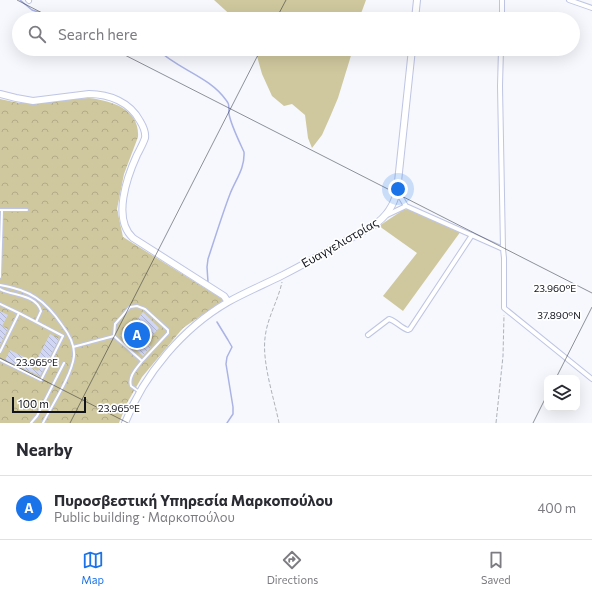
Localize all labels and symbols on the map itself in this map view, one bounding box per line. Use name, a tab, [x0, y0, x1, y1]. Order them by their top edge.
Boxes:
your location	[388, 179, 408, 199]
street label: Ευαγγελιστρίας	[299, 214, 380, 270]
text: 23.960°E	[534, 282, 576, 294]
text: 37.890°N	[537, 309, 581, 321]
pin: A	[124, 320, 150, 350]
text: 23.965°E	[16, 356, 58, 368]
scale bar	[12, 395, 86, 414]
text: 23.965°E	[98, 402, 140, 414]

